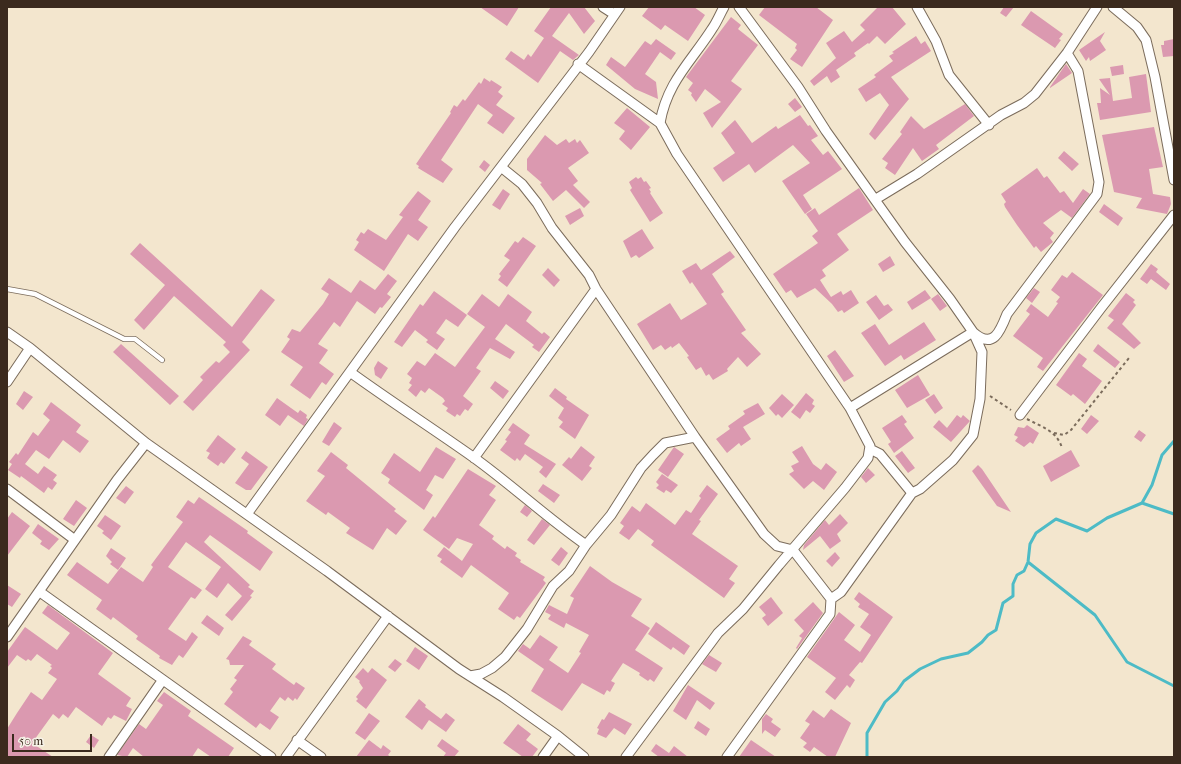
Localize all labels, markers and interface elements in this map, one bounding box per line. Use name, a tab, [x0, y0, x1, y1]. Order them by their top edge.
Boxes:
scale bar	[14, 726, 94, 752]
text: 50 m	[19, 734, 43, 748]

